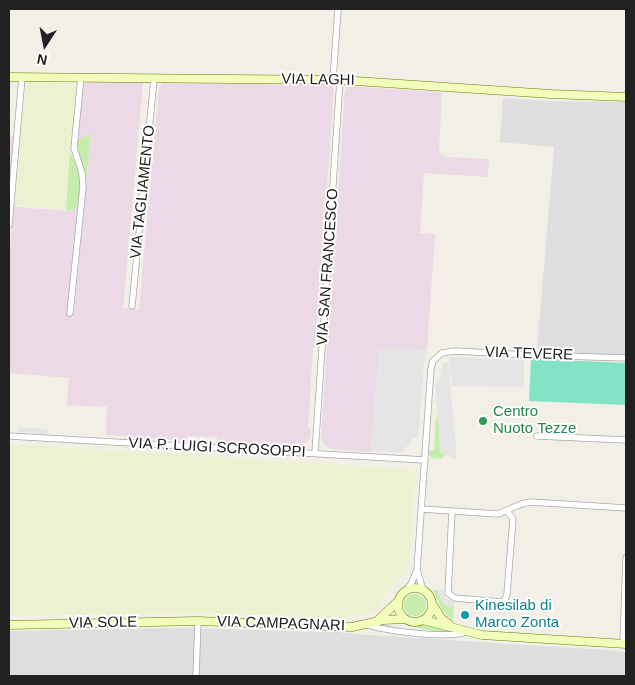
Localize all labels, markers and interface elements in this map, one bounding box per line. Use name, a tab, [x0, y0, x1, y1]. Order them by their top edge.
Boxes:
north arrow	[20, 20, 70, 70]
text: N	[36, 51, 49, 69]
street label: VIA LAGHI	[281, 70, 355, 90]
street label: VIA TAGLIAMENTO	[127, 124, 159, 260]
street label: VIA SAN FRANCESCO	[314, 188, 342, 346]
street label: VIA TEVERE	[485, 343, 573, 365]
place label: Centro Nuoto Tezze	[493, 403, 576, 438]
marker: Centro Nuoto Tezze	[477, 415, 489, 427]
street label: VIA P. LUIGI SCROSOPPI	[128, 434, 306, 462]
place label: Kinesilab di Marco Zonta	[475, 597, 559, 632]
marker: Kinesilab di Marco Zonta	[459, 609, 471, 621]
street label: VIA SOLE	[69, 613, 137, 633]
street label: VIA CAMPAGNARI	[217, 613, 345, 635]

